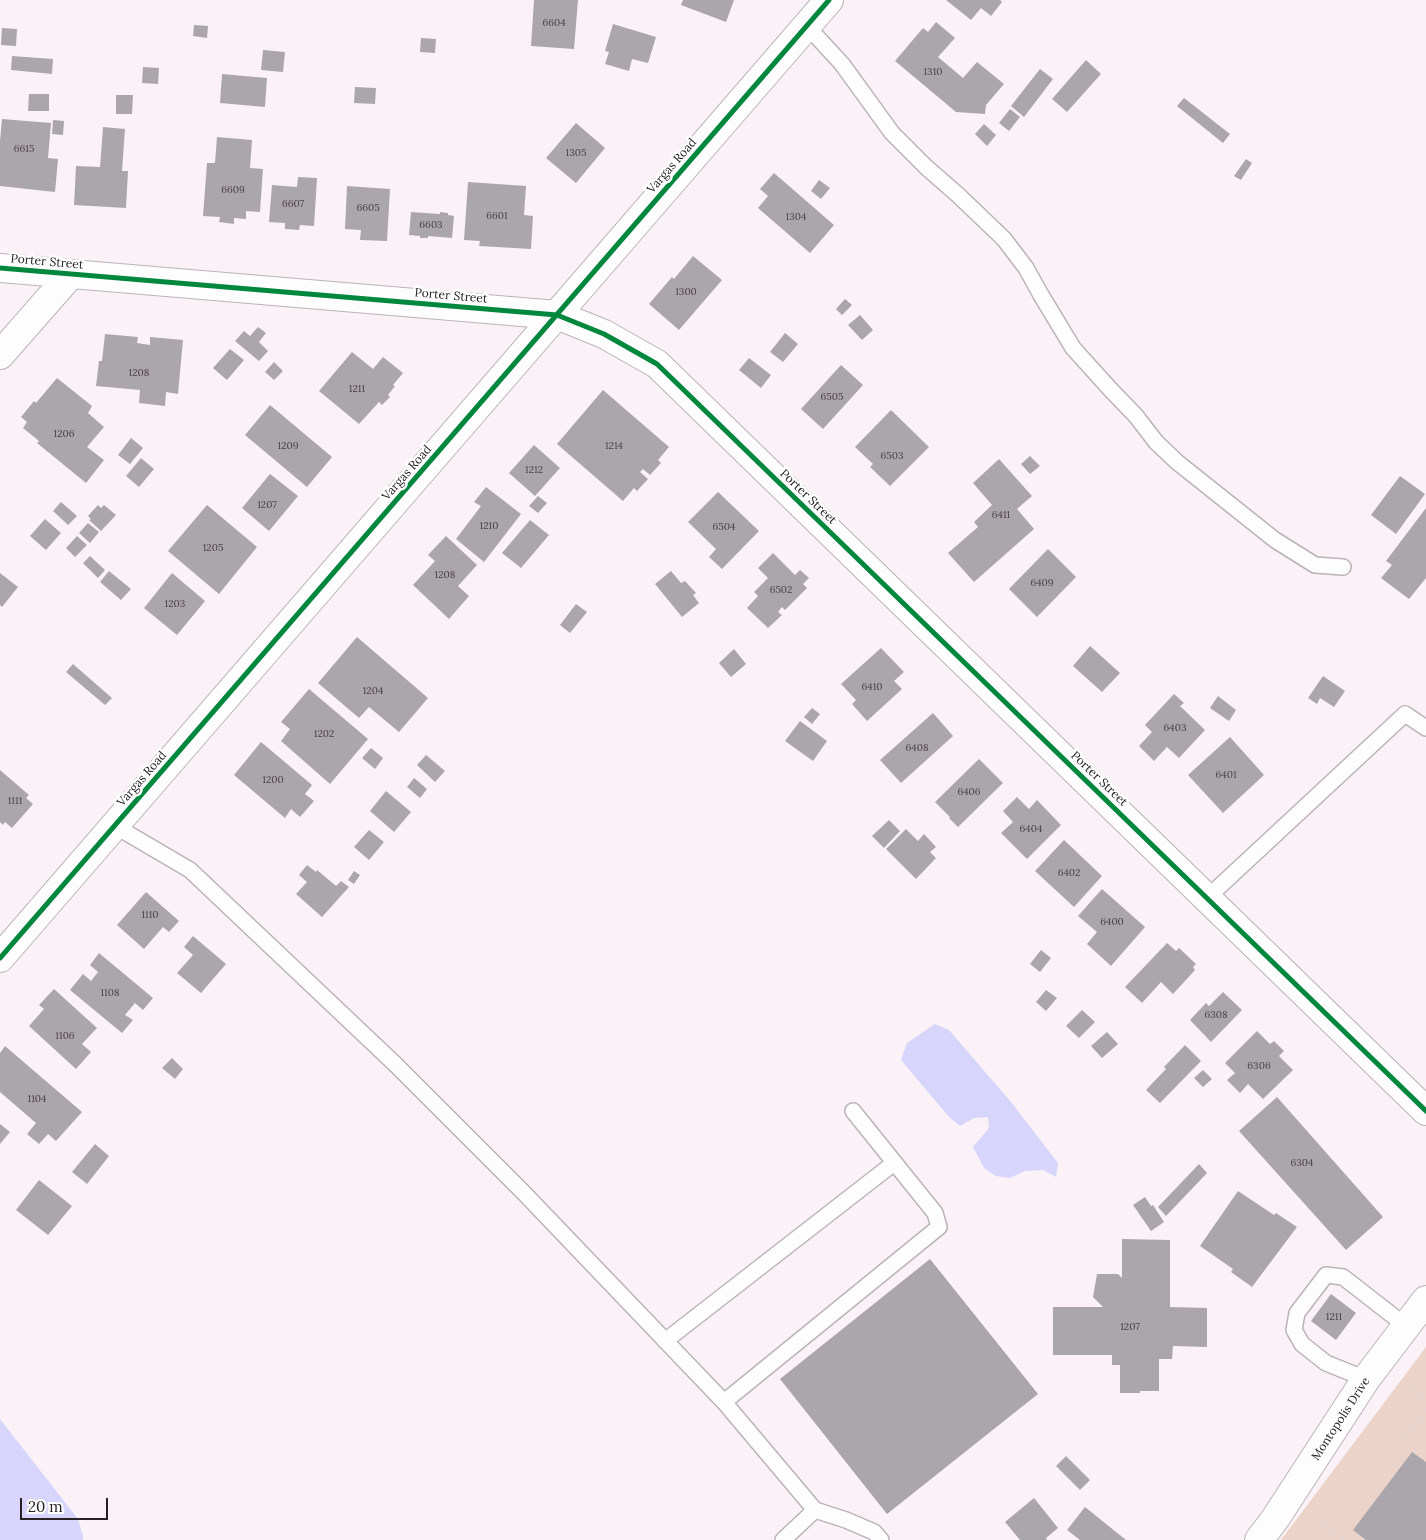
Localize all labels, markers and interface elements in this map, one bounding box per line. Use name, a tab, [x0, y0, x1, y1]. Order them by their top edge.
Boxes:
house number: 6604	[542, 17, 566, 29]
house number: 1310	[923, 66, 943, 78]
street label: Vargas Road	[644, 136, 700, 196]
house number: 6615	[14, 143, 34, 155]
house number: 1305	[566, 147, 586, 159]
house number: 6609	[221, 184, 245, 196]
house number: 6607	[282, 198, 304, 210]
house number: 6605	[356, 202, 380, 214]
house number: 6601	[486, 210, 508, 222]
house number: 1304	[786, 211, 806, 223]
house number: 6603	[419, 219, 443, 231]
street label: Porter Street	[10, 252, 84, 272]
street label: Porter Street	[414, 286, 488, 306]
house number: 1300	[675, 286, 697, 298]
house number: 1208	[129, 367, 149, 379]
house number: 1211	[349, 383, 365, 395]
house number: 6505	[821, 391, 843, 403]
house number: 1206	[54, 428, 74, 440]
house number: 1209	[278, 440, 298, 452]
house number: 1214	[605, 440, 623, 452]
street label: Vargas Road	[379, 443, 435, 503]
house number: 6503	[880, 450, 904, 462]
house number: 1212	[525, 464, 543, 476]
street label: Porter Street	[777, 466, 839, 528]
house number: 1207	[257, 499, 277, 511]
house number: 6411	[992, 509, 1010, 521]
house number: 1210	[480, 520, 498, 532]
house number: 6504	[713, 521, 735, 533]
house number: 1205	[203, 542, 223, 554]
house number: 1208	[435, 569, 455, 581]
house number: 6409	[1030, 577, 1054, 589]
house number: 6502	[770, 584, 792, 596]
house number: 1203	[165, 598, 185, 610]
house number: 6410	[861, 681, 883, 693]
house number: 1204	[363, 685, 383, 697]
house number: 6403	[1164, 722, 1186, 734]
house number: 1202	[314, 728, 334, 740]
house number: 6408	[905, 742, 929, 754]
street label: Porter Street	[1068, 748, 1130, 810]
street label: Vargas Road	[114, 749, 170, 809]
house number: 6401	[1215, 769, 1237, 781]
house number: 1200	[262, 774, 284, 786]
house number: 6406	[957, 786, 981, 798]
house number: 1111	[8, 795, 22, 807]
house number: 6404	[1020, 823, 1042, 835]
house number: 6402	[1058, 867, 1080, 879]
house number: 1110	[141, 909, 159, 921]
house number: 6400	[1100, 916, 1124, 928]
house number: 1108	[100, 987, 120, 999]
house number: 6308	[1204, 1009, 1228, 1021]
house number: 1106	[55, 1030, 75, 1042]
house number: 6306	[1247, 1060, 1271, 1072]
house number: 1104	[28, 1093, 46, 1105]
house number: 6304	[1291, 1157, 1313, 1169]
house number: 1211	[1326, 1311, 1342, 1323]
house number: 1207	[1120, 1321, 1140, 1333]
street label: Montopolis Drive	[1309, 1375, 1373, 1463]
scale bar	[22, 1488, 110, 1520]
text: 20 m	[28, 1497, 63, 1516]

